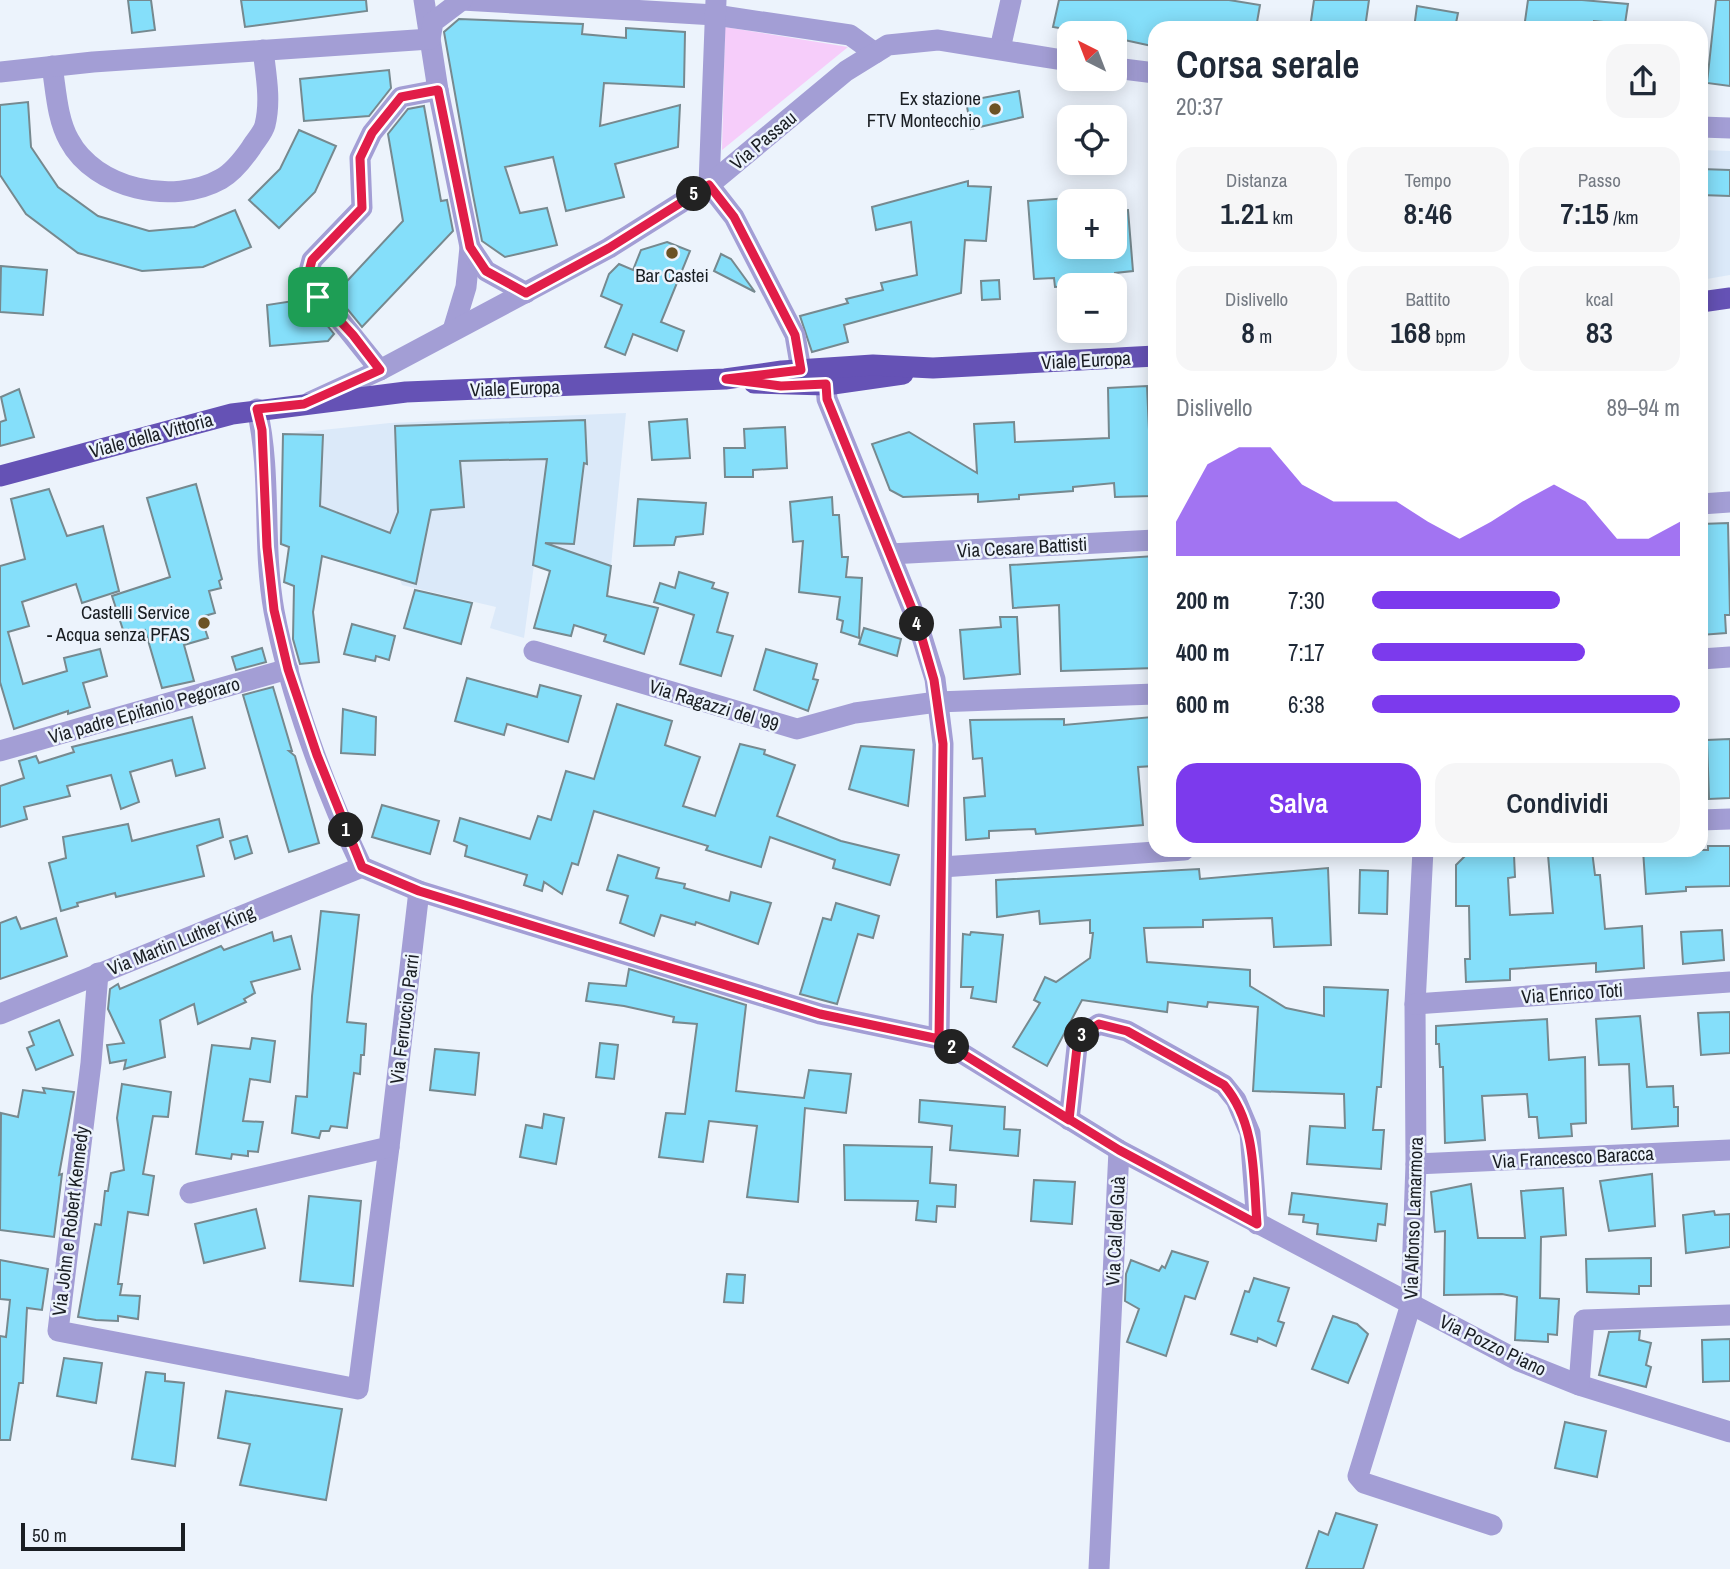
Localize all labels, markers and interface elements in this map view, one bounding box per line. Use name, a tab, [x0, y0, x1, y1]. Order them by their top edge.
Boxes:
north arrow	[1057, 21, 1127, 91]
map controls	[1057, 21, 1127, 343]
text: Corsa serale	[1176, 39, 1359, 90]
button: share	[1606, 44, 1680, 118]
place label: Ex stazione FTV Montecchio	[867, 85, 981, 133]
text: 20:37	[1176, 91, 1223, 122]
marker: Ex stazione FTV Montecchio	[987, 101, 1003, 117]
street label: Via Passau	[724, 105, 802, 175]
button: locate	[1057, 105, 1127, 175]
text: Distanza	[1226, 167, 1287, 193]
text: Tempo	[1405, 167, 1451, 193]
text: Passo	[1578, 167, 1621, 193]
pin: 5	[676, 176, 712, 212]
text: 5	[689, 180, 698, 206]
button: +	[1057, 189, 1127, 259]
text: 1.21	[1220, 193, 1268, 233]
text: 8:46	[1404, 193, 1452, 233]
text: 7:15	[1560, 193, 1609, 233]
text: km	[1268, 204, 1293, 230]
text: /km	[1609, 204, 1638, 230]
marker: Bar Castei	[664, 245, 680, 261]
place label: Bar Castei	[635, 262, 709, 288]
pin	[288, 267, 348, 327]
button: −	[1057, 273, 1127, 343]
icon: arrive	[299, 278, 337, 316]
text: Dislivello	[1225, 286, 1288, 312]
text: Battito	[1405, 286, 1451, 312]
text: kcal	[1585, 286, 1613, 312]
text: 8	[1241, 312, 1255, 352]
text: 168	[1390, 312, 1431, 352]
text: 83	[1586, 312, 1613, 352]
text: m	[1255, 323, 1272, 349]
text: bpm	[1431, 323, 1466, 349]
street label: Viale Europa	[1040, 345, 1132, 375]
street label: Viale Europa	[470, 373, 561, 403]
text: Dislivello	[1176, 392, 1253, 423]
text: 89–94 m	[1607, 392, 1680, 423]
street label: Viale della Vittoria	[86, 406, 216, 464]
street label: Via Cesare Battisti	[956, 531, 1088, 563]
text: 200 m	[1176, 585, 1229, 616]
text: 7:30	[1288, 585, 1325, 616]
place label: Castelli Service - Acqua senza PFAS	[47, 599, 190, 647]
pin: 4	[900, 606, 934, 642]
text: 4	[912, 610, 921, 636]
marker: Castelli Service - Acqua senza PFAS	[196, 615, 212, 631]
text: 400 m	[1176, 637, 1229, 668]
text: 7:17	[1288, 637, 1325, 668]
street label: Via padre Epifanio Pegoraro	[45, 670, 243, 750]
street label: Via Ragazzi del '99	[646, 673, 782, 737]
text: 600 m	[1176, 689, 1229, 720]
text: 6:38	[1288, 689, 1325, 720]
button: Salva	[1176, 763, 1421, 843]
button: Condividi	[1435, 763, 1680, 843]
pin: 1	[328, 812, 364, 848]
text: 1	[341, 816, 350, 842]
street label: Via Martin Luther King	[104, 899, 259, 981]
street label: Via Ferruccio Parri	[383, 953, 425, 1085]
street label: Via Enrico Toti	[1520, 976, 1624, 1010]
pin: 3	[1064, 1018, 1100, 1052]
text: 3	[1077, 1021, 1086, 1047]
pin: 2	[934, 1030, 970, 1064]
text: 2	[947, 1033, 956, 1059]
street label: Via John e Robert Kennedy	[45, 1124, 95, 1317]
street label: Via Alfonso Lamarmora	[1397, 1136, 1429, 1300]
street label: Via Francesco Baracca	[1492, 1140, 1655, 1174]
street label: Via Cal del Guà	[1099, 1175, 1131, 1286]
street label: Via Pozzo Piano	[1435, 1308, 1551, 1382]
scale bar	[21, 1520, 186, 1552]
text: 50 m	[32, 1522, 67, 1548]

